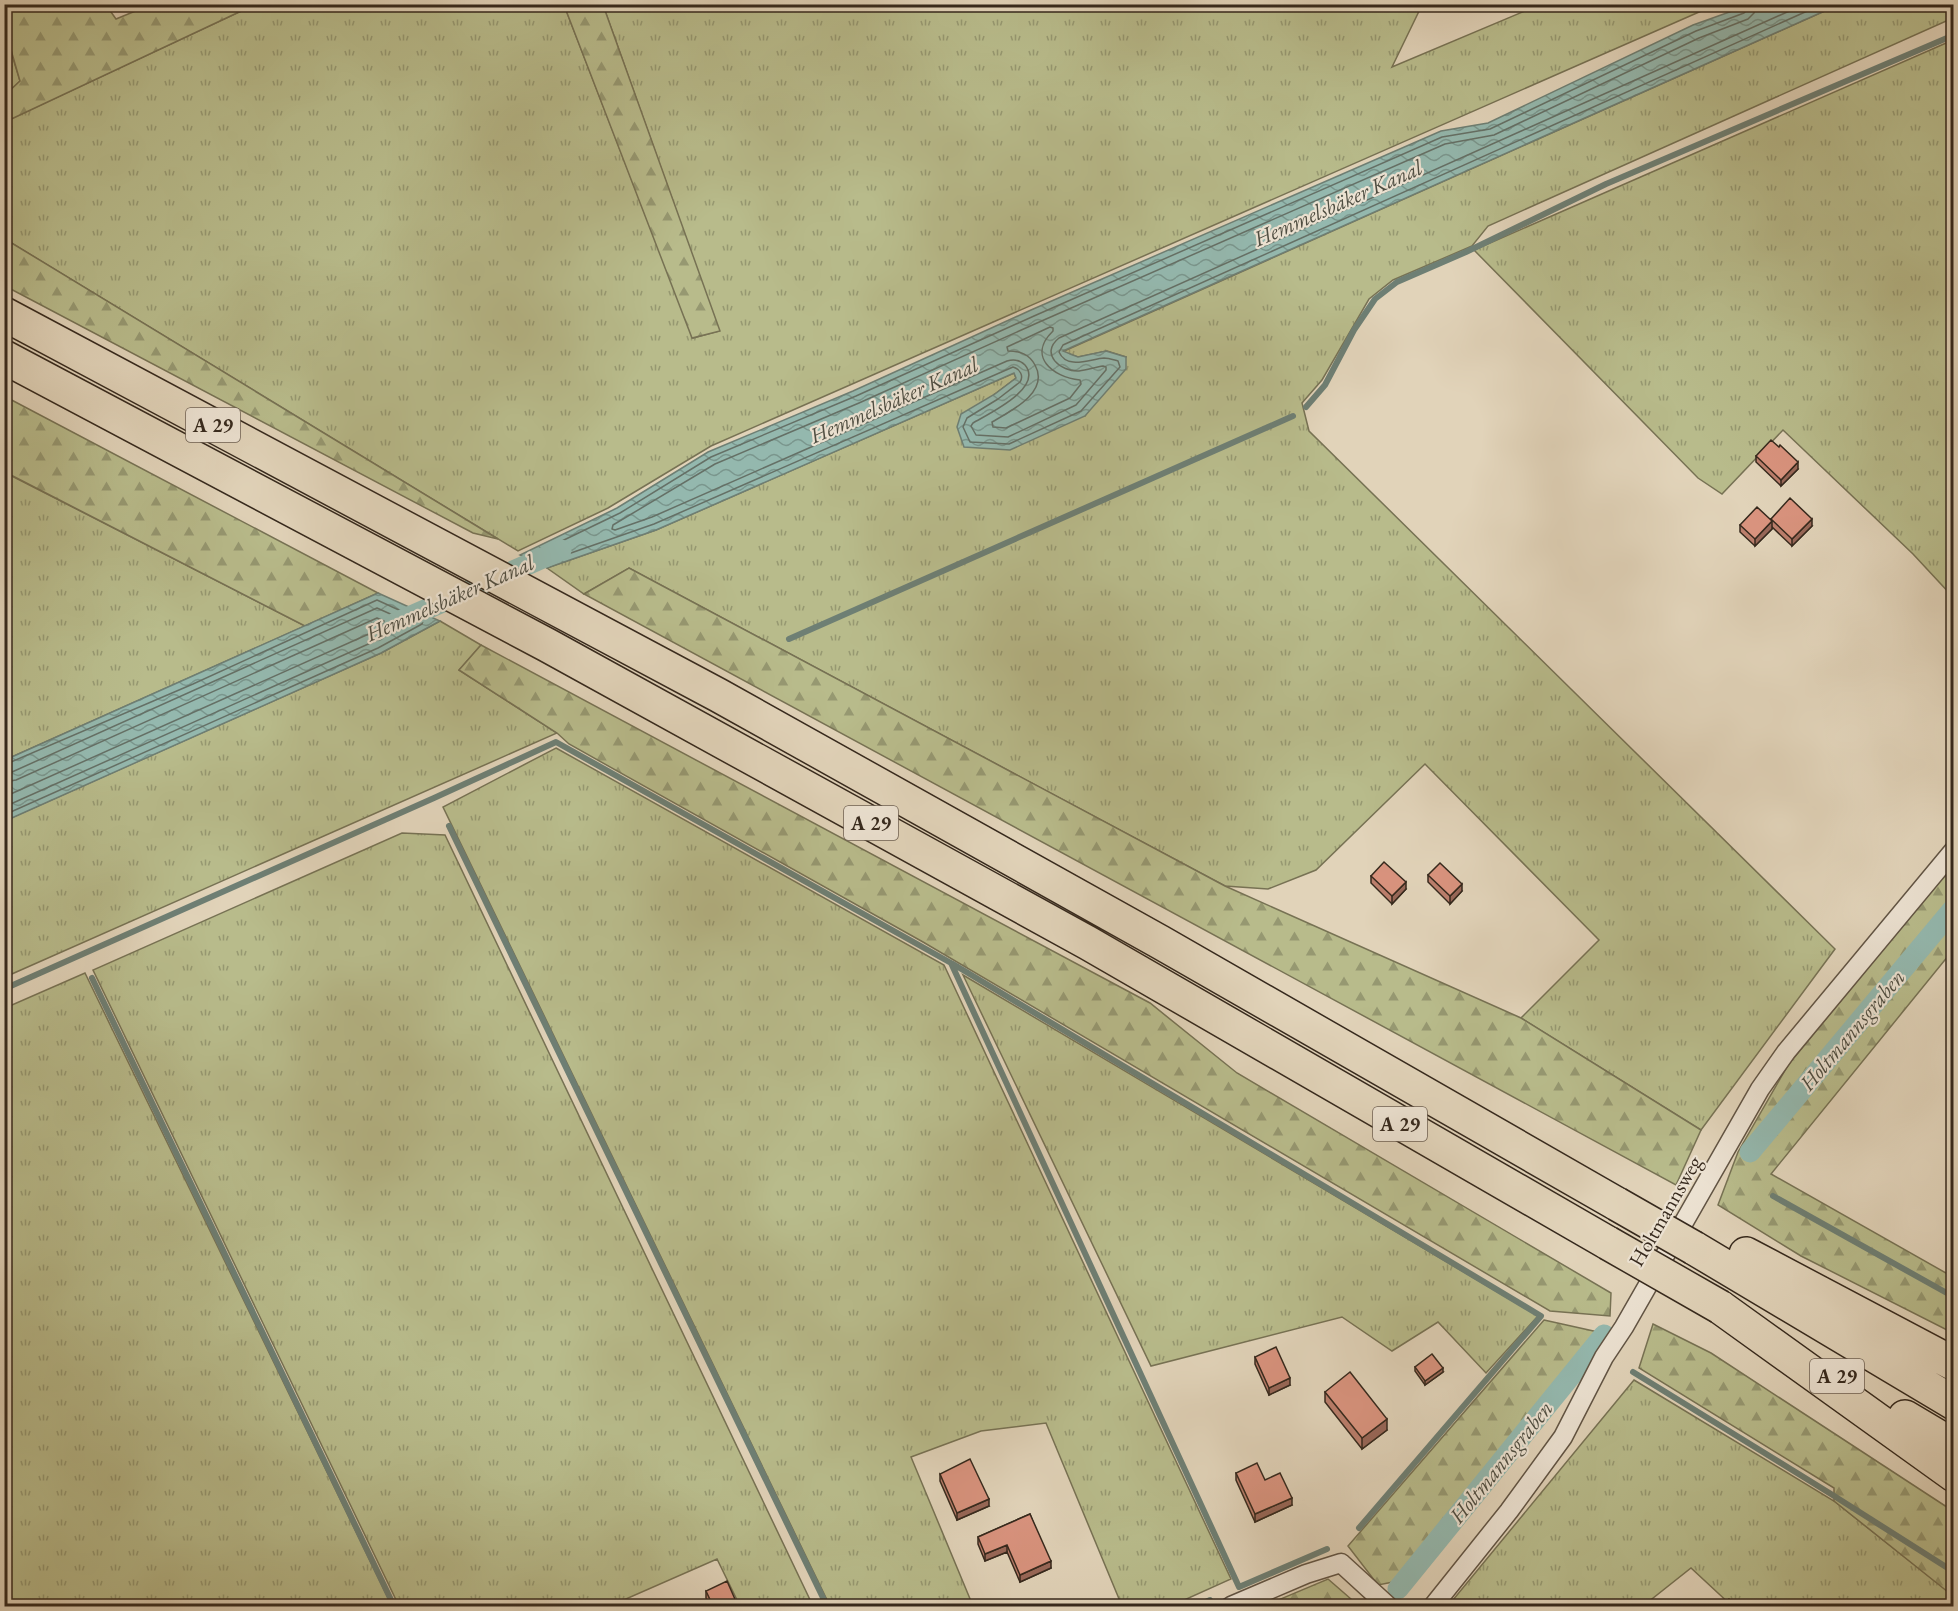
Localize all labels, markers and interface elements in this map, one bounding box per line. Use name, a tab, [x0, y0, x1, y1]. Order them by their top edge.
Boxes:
water label: Hemmelsbäker Kanal	[1248, 153, 1428, 254]
water label: Hemmelsbäker Kanal	[804, 350, 984, 451]
road number: A 29	[186, 408, 240, 442]
water label: Hemmelsbäker Kanal	[360, 548, 540, 649]
road number: A 29	[844, 806, 898, 840]
water label: Holtmannsgraben	[1792, 963, 1911, 1097]
road number: A 29	[1373, 1107, 1427, 1141]
street label: Holtmannsweg	[1622, 1150, 1708, 1271]
road number: A 29	[1810, 1359, 1864, 1393]
water label: Holtmannsgraben	[1442, 1395, 1559, 1530]

